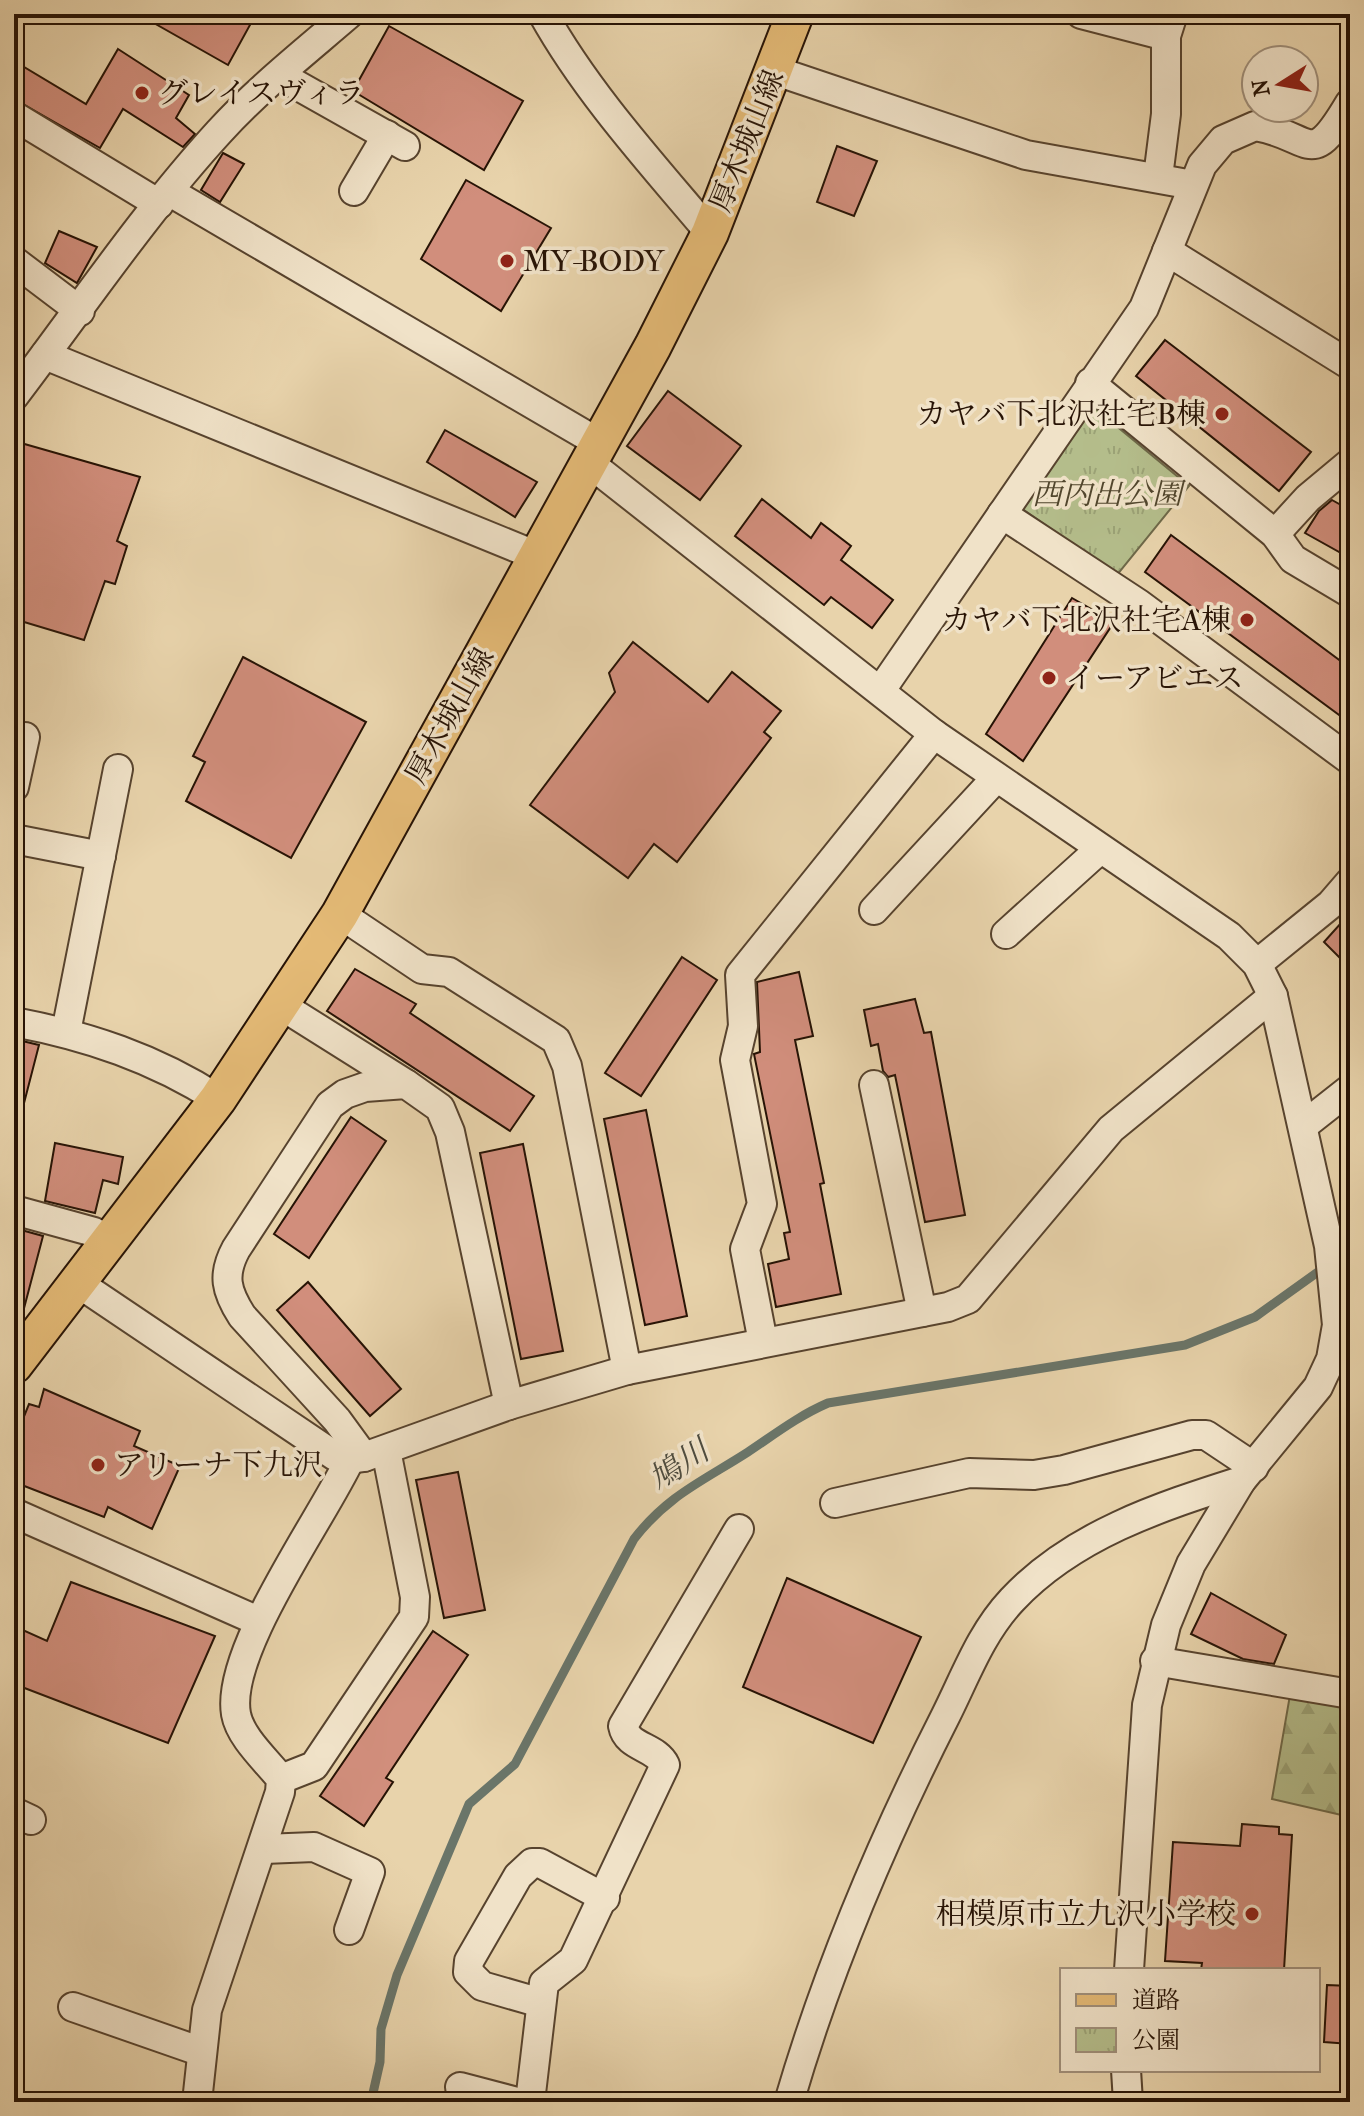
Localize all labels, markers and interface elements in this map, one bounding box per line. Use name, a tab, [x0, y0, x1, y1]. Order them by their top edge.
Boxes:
north arrow	[1240, 44, 1320, 124]
street label: 厚木城山線	[703, 65, 791, 217]
place label: グレイスヴィラ	[158, 76, 364, 111]
text: N	[1247, 77, 1276, 98]
marker: グレイスヴィラ	[133, 84, 151, 102]
place label: MY-BODY	[523, 244, 666, 279]
marker: MY-BODY	[498, 252, 516, 270]
place label: カヤバ下北沢社宅B棟	[916, 397, 1206, 432]
marker: カヤバ下北沢社宅B棟	[1213, 405, 1231, 423]
park label: 西内出公園	[1032, 477, 1187, 512]
place label: カヤバ下北沢社宅A棟	[942, 603, 1231, 638]
marker: カヤバ下北沢社宅A棟	[1238, 611, 1256, 629]
street label: 厚木城山線	[398, 642, 502, 790]
place label: イーアビエス	[1065, 661, 1244, 696]
marker: イーアビエス	[1040, 669, 1058, 687]
water label: 鳩川	[642, 1430, 718, 1498]
place label: アリーナ下九沢	[114, 1448, 323, 1483]
marker: アリーナ下九沢	[89, 1456, 107, 1474]
place label: 相模原市立九沢小学校	[936, 1897, 1236, 1932]
marker: 相模原市立九沢小学校	[1243, 1905, 1261, 1923]
legend	[1060, 1968, 1320, 2072]
text: 道路	[1132, 1986, 1180, 2014]
text: 公園	[1132, 2026, 1180, 2054]

